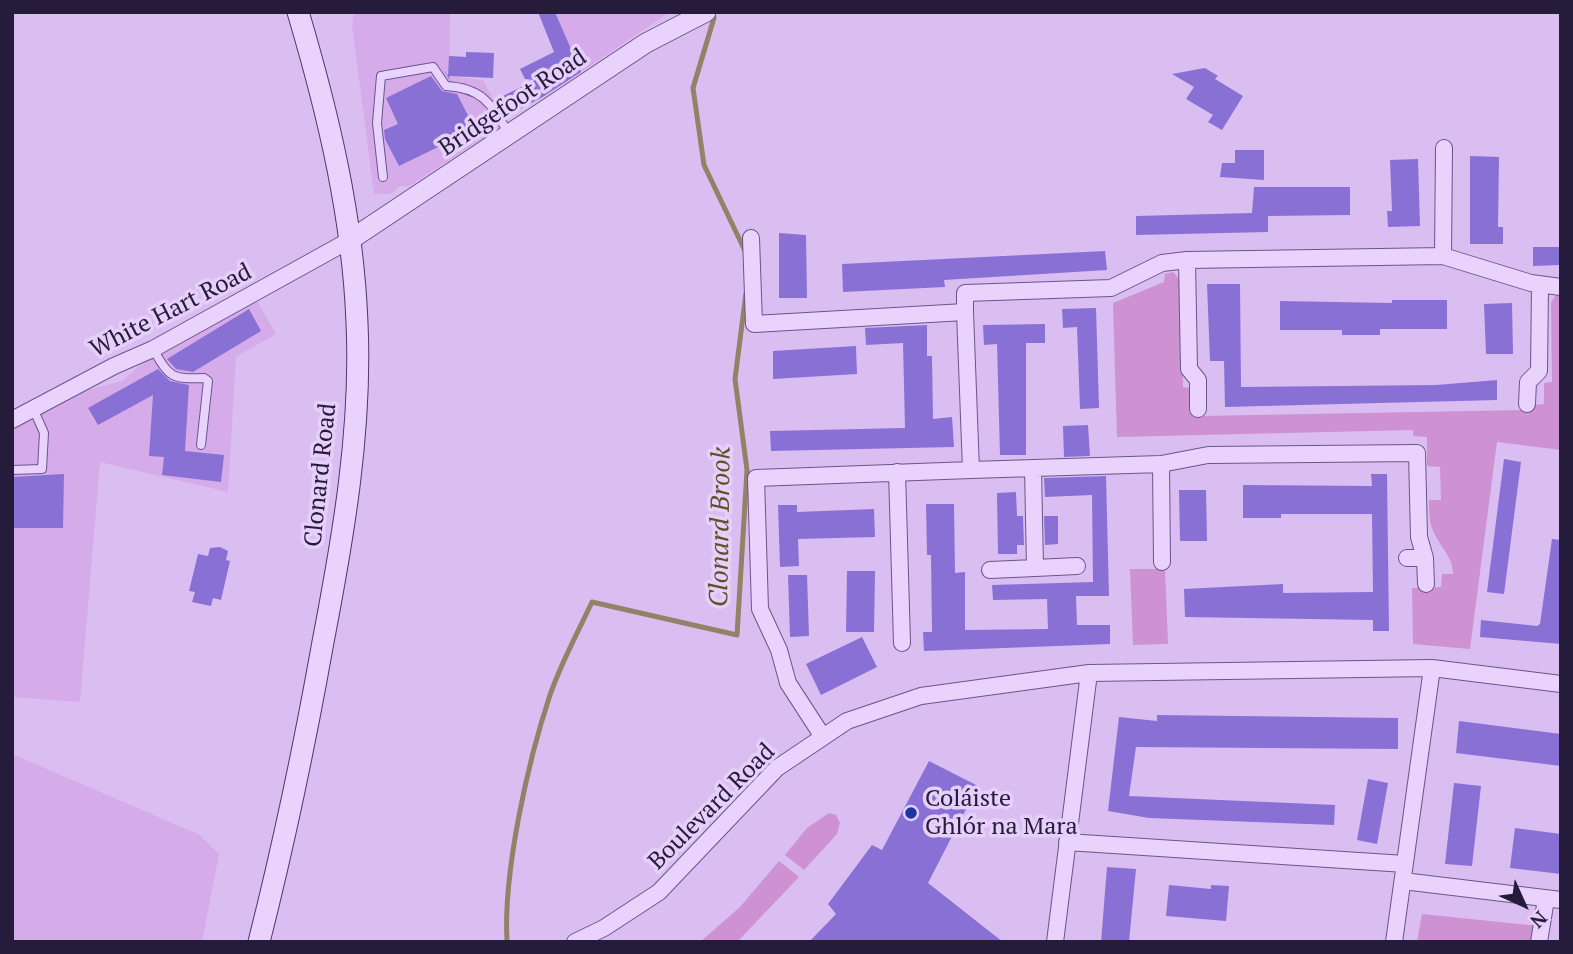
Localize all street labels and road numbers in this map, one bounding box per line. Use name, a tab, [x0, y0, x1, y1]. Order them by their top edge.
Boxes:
street label: Bridgefoot Road	[434, 43, 592, 163]
street label: White Hart Road	[85, 258, 257, 364]
street label: Clonard Road	[299, 402, 343, 548]
street label: Boulevard Road	[643, 738, 781, 876]

